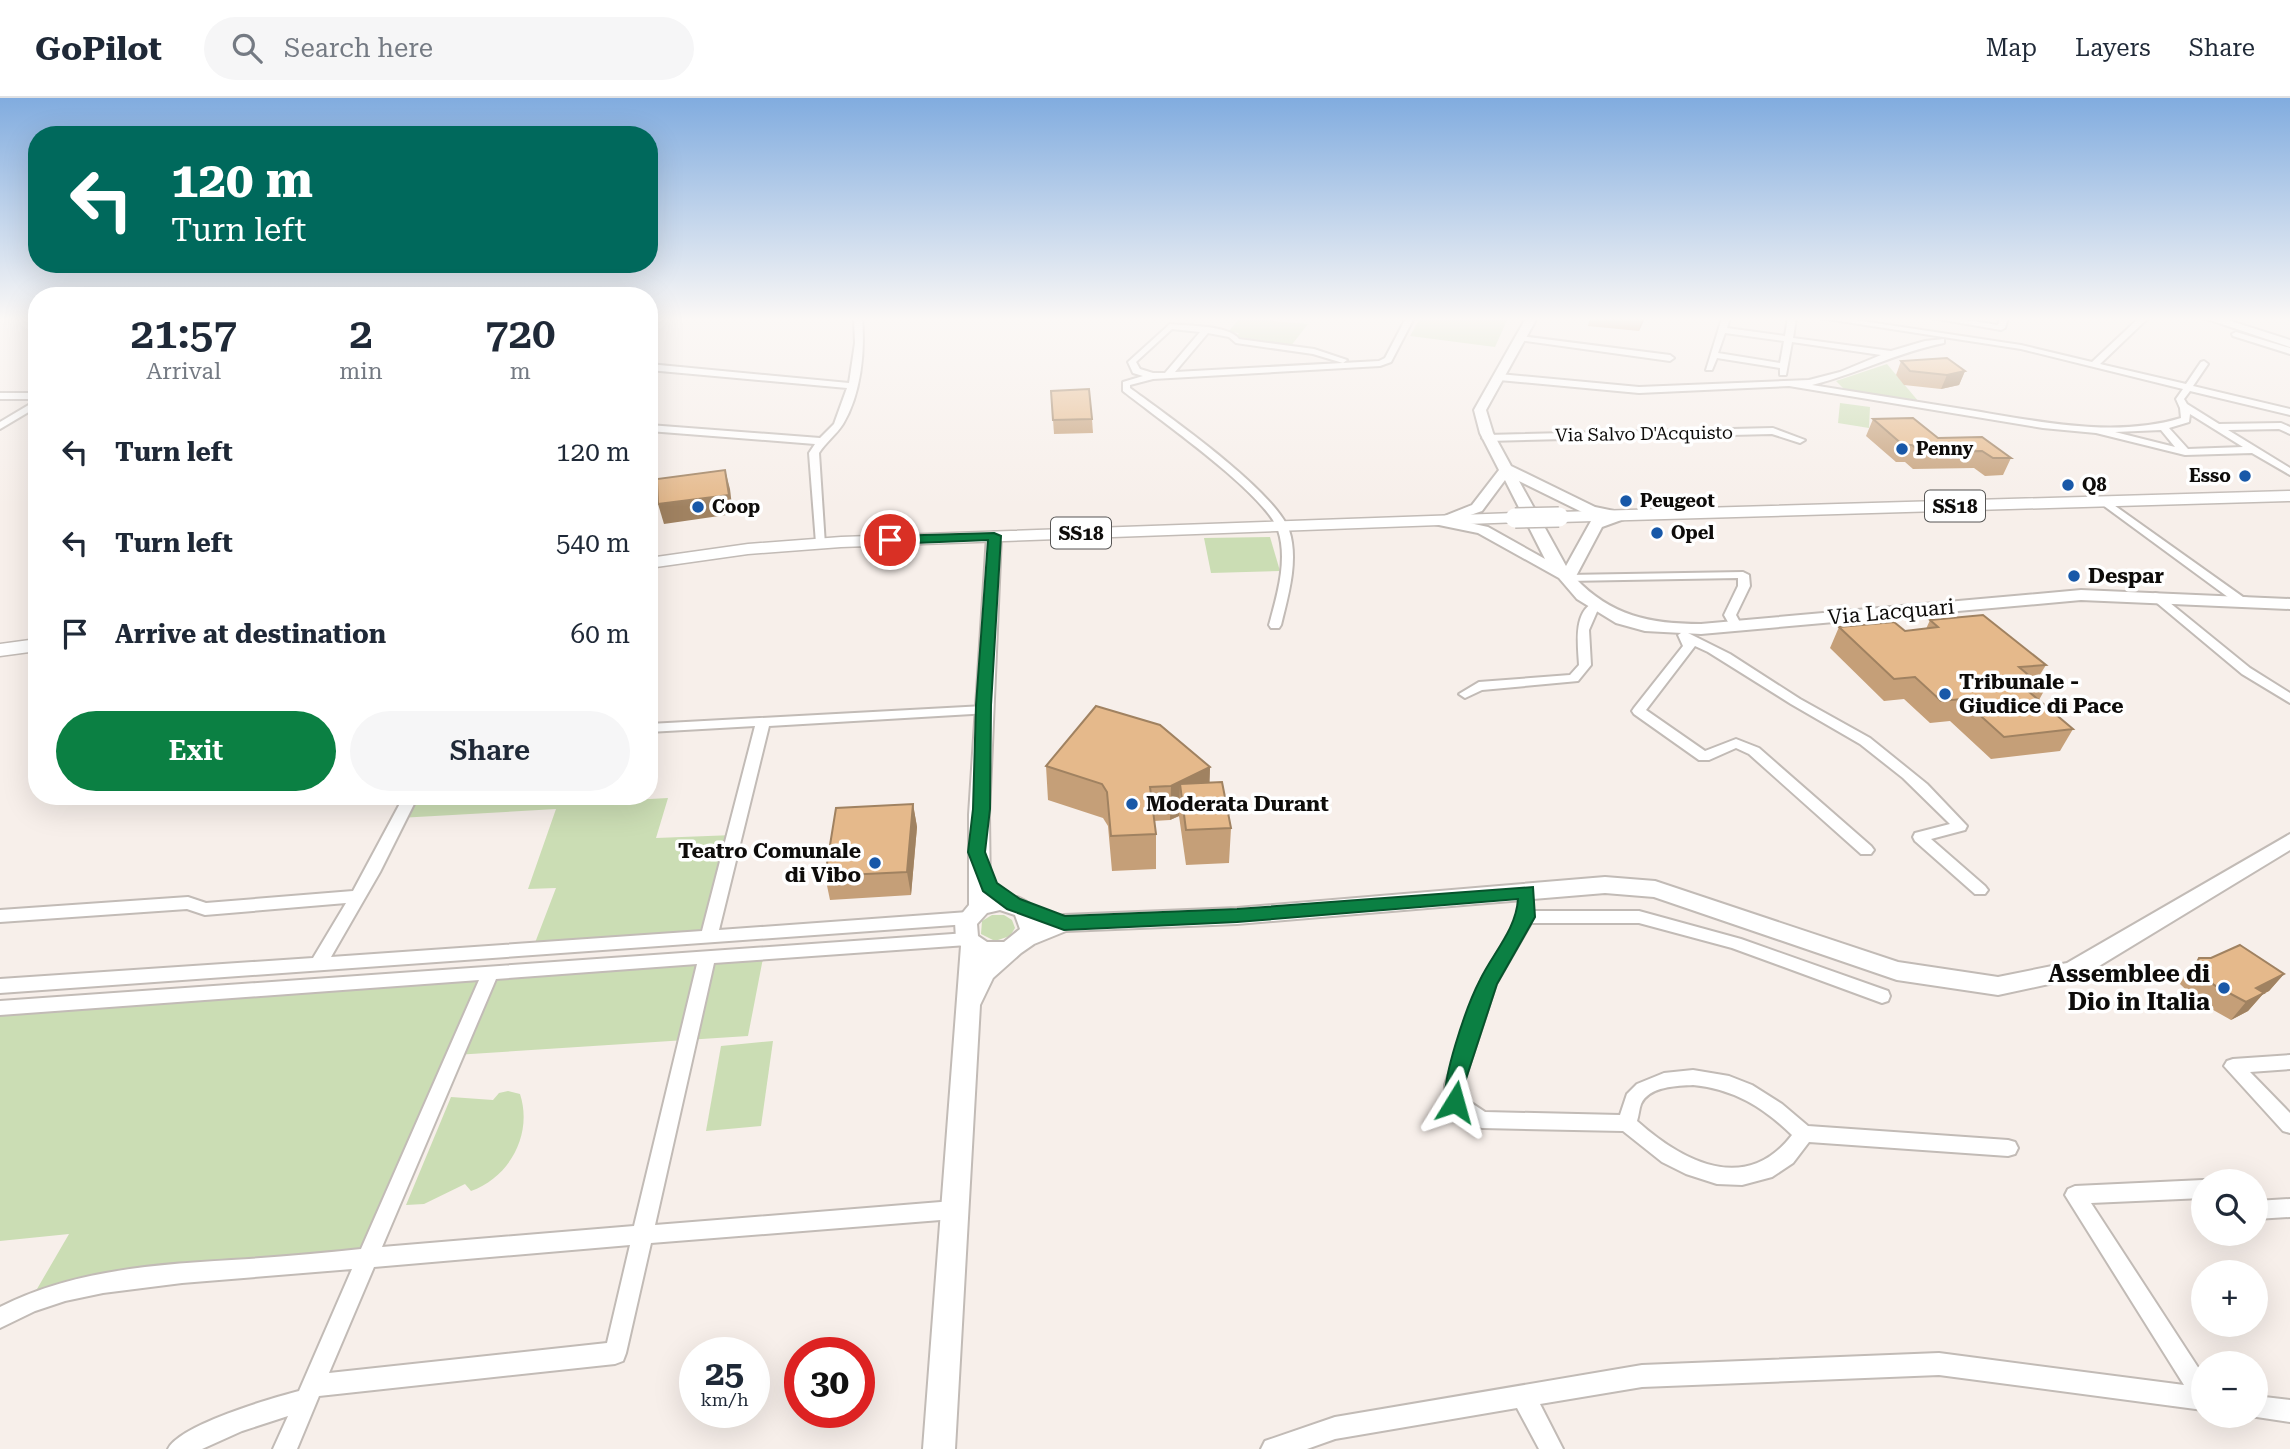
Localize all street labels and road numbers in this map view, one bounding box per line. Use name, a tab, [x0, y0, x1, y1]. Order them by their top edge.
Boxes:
street label: Via Salvo D'Acquisto	[1555, 421, 1733, 446]
road number: SS18	[1925, 490, 1985, 522]
road number: SS18	[1051, 518, 1111, 548]
street label: Via Lacquari	[1827, 594, 1956, 630]

